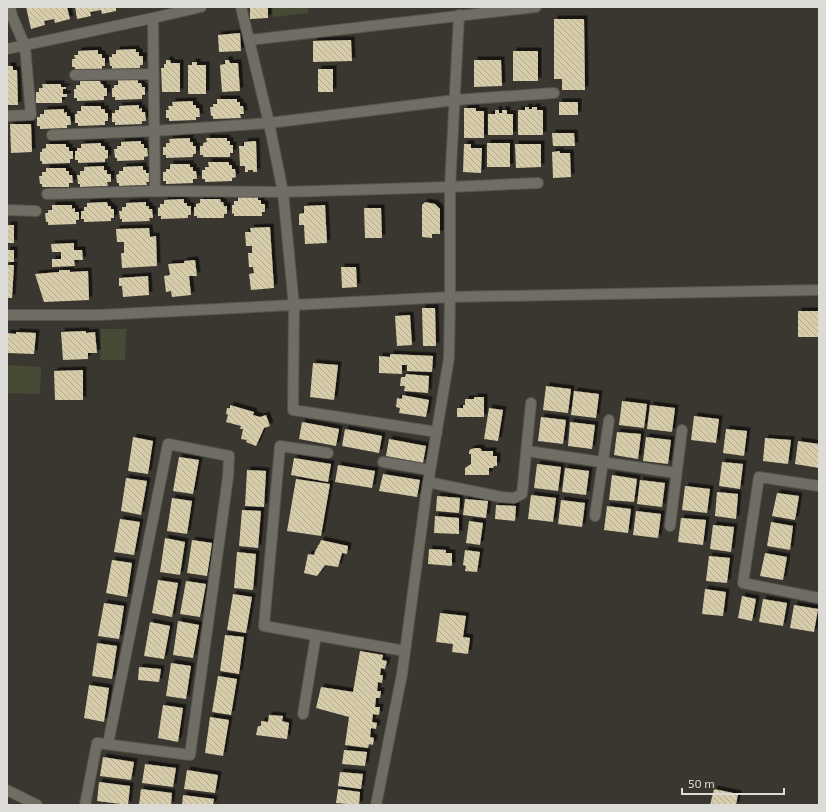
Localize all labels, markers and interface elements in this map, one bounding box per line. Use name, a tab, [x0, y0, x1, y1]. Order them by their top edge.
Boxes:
scale bar	[682, 770, 784, 796]
text: 50 m	[688, 776, 715, 790]

